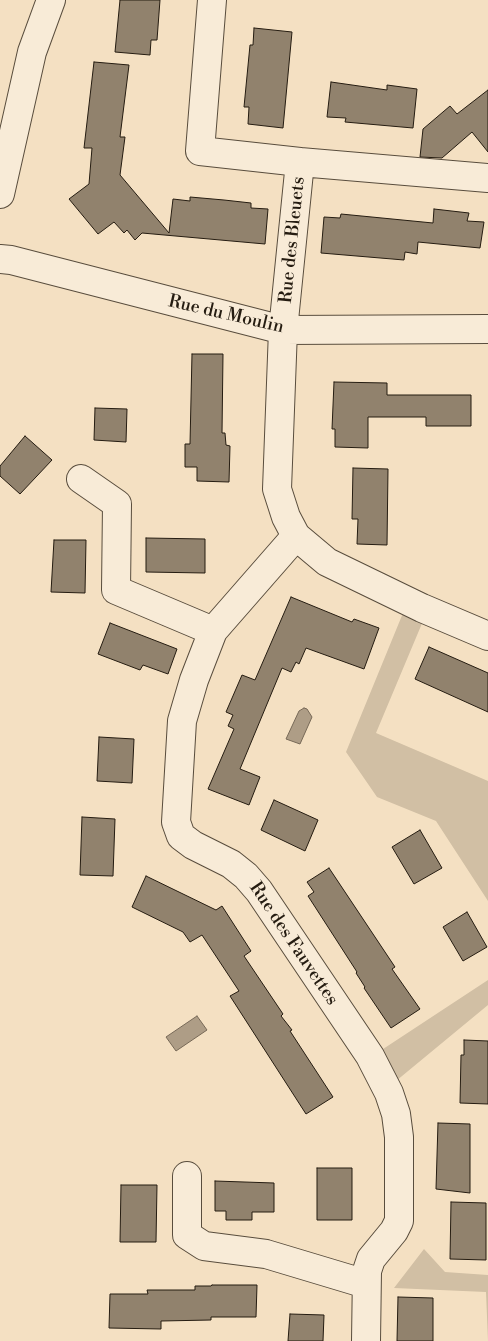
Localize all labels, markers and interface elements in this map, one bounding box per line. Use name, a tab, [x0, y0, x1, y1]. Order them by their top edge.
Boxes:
street label: Rue des Bleuets	[276, 176, 310, 304]
street label: Rue du Moulin	[166, 291, 286, 339]
street label: Rue des Fauvettes	[244, 878, 342, 1010]

